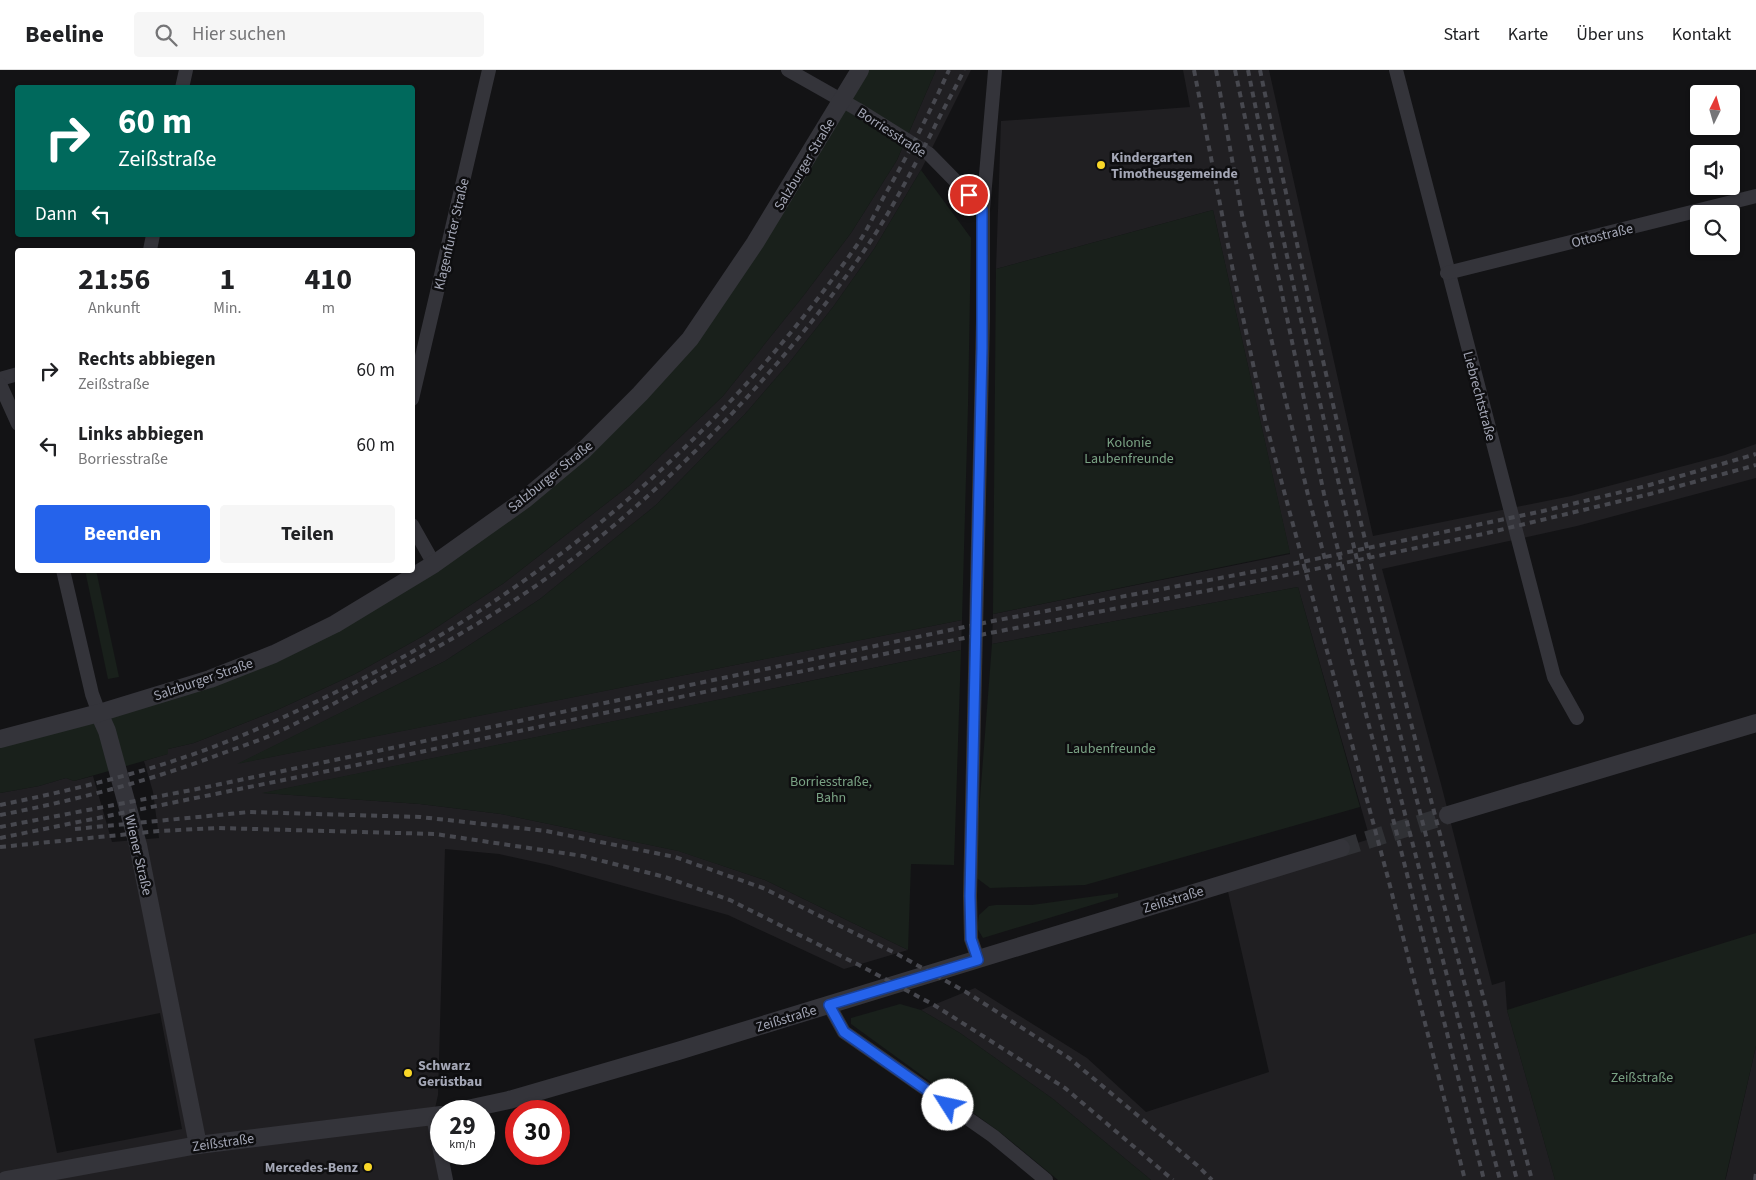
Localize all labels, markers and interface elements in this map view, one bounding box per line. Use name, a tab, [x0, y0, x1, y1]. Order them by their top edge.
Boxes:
search box	[134, 12, 484, 57]
text: Beeline	[25, 17, 104, 52]
icon: search	[152, 21, 180, 49]
text: Hier suchen	[192, 21, 286, 48]
text: Start	[1443, 22, 1480, 47]
text: Karte	[1508, 22, 1548, 47]
text: Über uns	[1576, 22, 1644, 47]
text: Kontakt	[1672, 22, 1731, 47]
north arrow	[1690, 85, 1740, 135]
map controls	[1690, 85, 1740, 255]
text: 60 m	[118, 97, 192, 147]
street label: Borriesstraße	[853, 103, 930, 163]
icon: right	[35, 105, 100, 170]
street label: Salzburger Straße	[769, 115, 840, 214]
text: Zeißstraße	[118, 143, 216, 175]
button: sound	[1690, 145, 1740, 195]
place label: Kindergarten Timotheusgemeinde	[1111, 148, 1238, 184]
marker: Kindergarten Timotheusgemeinde	[1095, 159, 1107, 171]
pin	[948, 174, 990, 216]
street label: Klagenfurter Straße	[429, 176, 475, 292]
icon: arrive	[955, 181, 983, 209]
icon: left	[87, 200, 115, 228]
text: Dann	[35, 201, 77, 228]
button: search	[1690, 205, 1740, 255]
street label: Ottostraße	[1569, 219, 1635, 253]
text: 21:56	[78, 258, 150, 301]
text: 1	[219, 258, 235, 301]
text: 410	[305, 258, 352, 301]
text: Ankunft	[88, 297, 140, 319]
text: Min.	[213, 297, 242, 319]
text: m	[322, 297, 335, 319]
text: Rechts abbiegen	[78, 346, 216, 373]
street label: Liebrechtstraße	[1457, 349, 1501, 443]
icon: right	[35, 357, 63, 385]
text: 60 m	[357, 357, 395, 384]
text: Zeißstraße	[78, 373, 150, 395]
text: Links abbiegen	[78, 421, 204, 448]
icon: left	[35, 432, 63, 460]
text: 60 m	[357, 432, 395, 459]
park label: Kolonie Laubenfreunde	[1084, 433, 1174, 469]
street label: Salzburger Straße	[504, 436, 597, 517]
text: Borriesstraße	[78, 448, 168, 470]
button: Beenden	[35, 505, 210, 563]
button: Teilen	[220, 505, 395, 563]
street label: Salzburger Straße	[151, 654, 256, 706]
park label: Laubenfreunde	[1066, 739, 1156, 759]
park label: Borriesstraße, Bahn	[790, 772, 872, 808]
street label: Wiener Straße	[119, 813, 157, 898]
street label: Zeißstraße	[1140, 881, 1206, 919]
street label: Zeißstraße	[753, 1000, 819, 1038]
place label: Schwarz Gerüstbau	[418, 1056, 482, 1092]
marker: Schwarz Gerüstbau	[402, 1067, 414, 1079]
park label: Zeißstraße	[1611, 1068, 1673, 1088]
position arrow	[921, 1078, 973, 1130]
speed limit sign: 30	[505, 1100, 570, 1165]
text: 29	[449, 1108, 476, 1144]
street label: Zeißstraße	[191, 1129, 256, 1157]
text: km/h	[449, 1136, 476, 1153]
place label: Mercedes-Benz	[265, 1158, 359, 1178]
marker: Mercedes-Benz	[362, 1161, 374, 1173]

